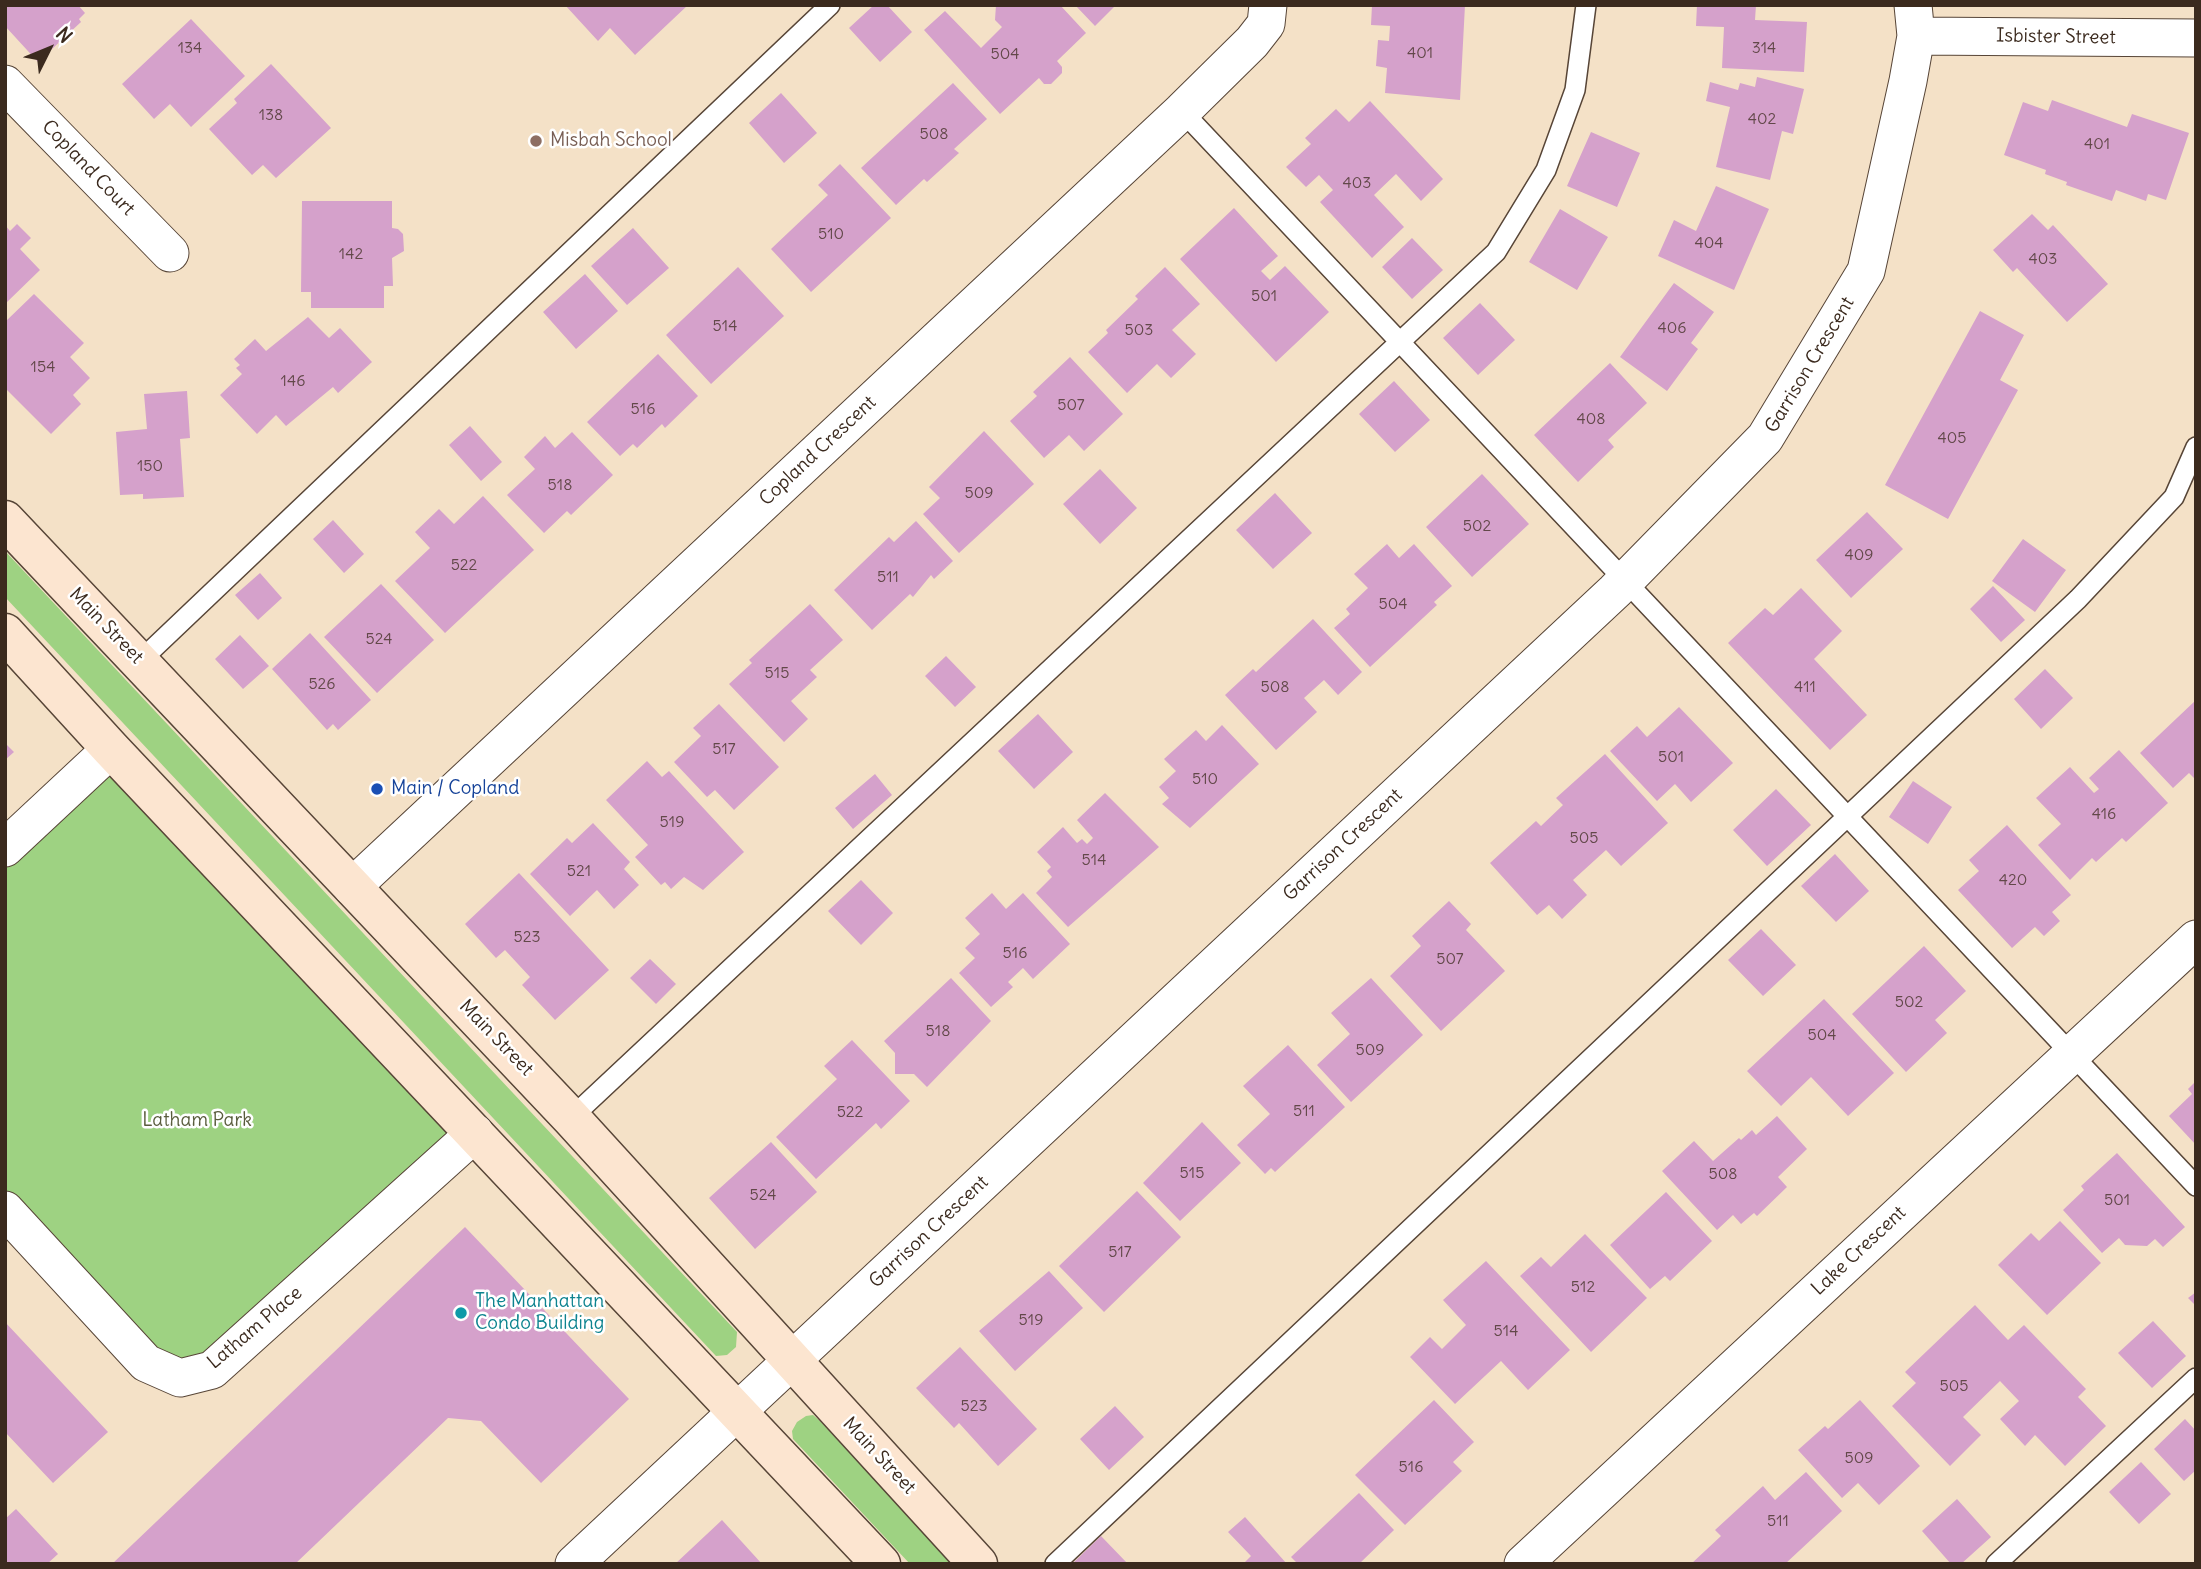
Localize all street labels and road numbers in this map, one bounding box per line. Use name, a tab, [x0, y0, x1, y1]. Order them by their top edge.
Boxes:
street label: Isbister Street	[1996, 25, 2116, 49]
street label: Copland Court	[37, 116, 139, 220]
street label: Garrison Crescent	[1760, 293, 1860, 437]
street label: Copland Crescent	[755, 391, 881, 511]
street label: Main Street	[64, 583, 148, 669]
street label: Garrison Crescent	[1279, 784, 1407, 906]
street label: Main Street	[454, 995, 538, 1081]
street label: Garrison Crescent	[865, 1171, 993, 1293]
street label: Lake Crescent	[1807, 1202, 1911, 1300]
street label: Latham Place	[203, 1282, 307, 1374]
street label: Main Street	[838, 1413, 920, 1499]

